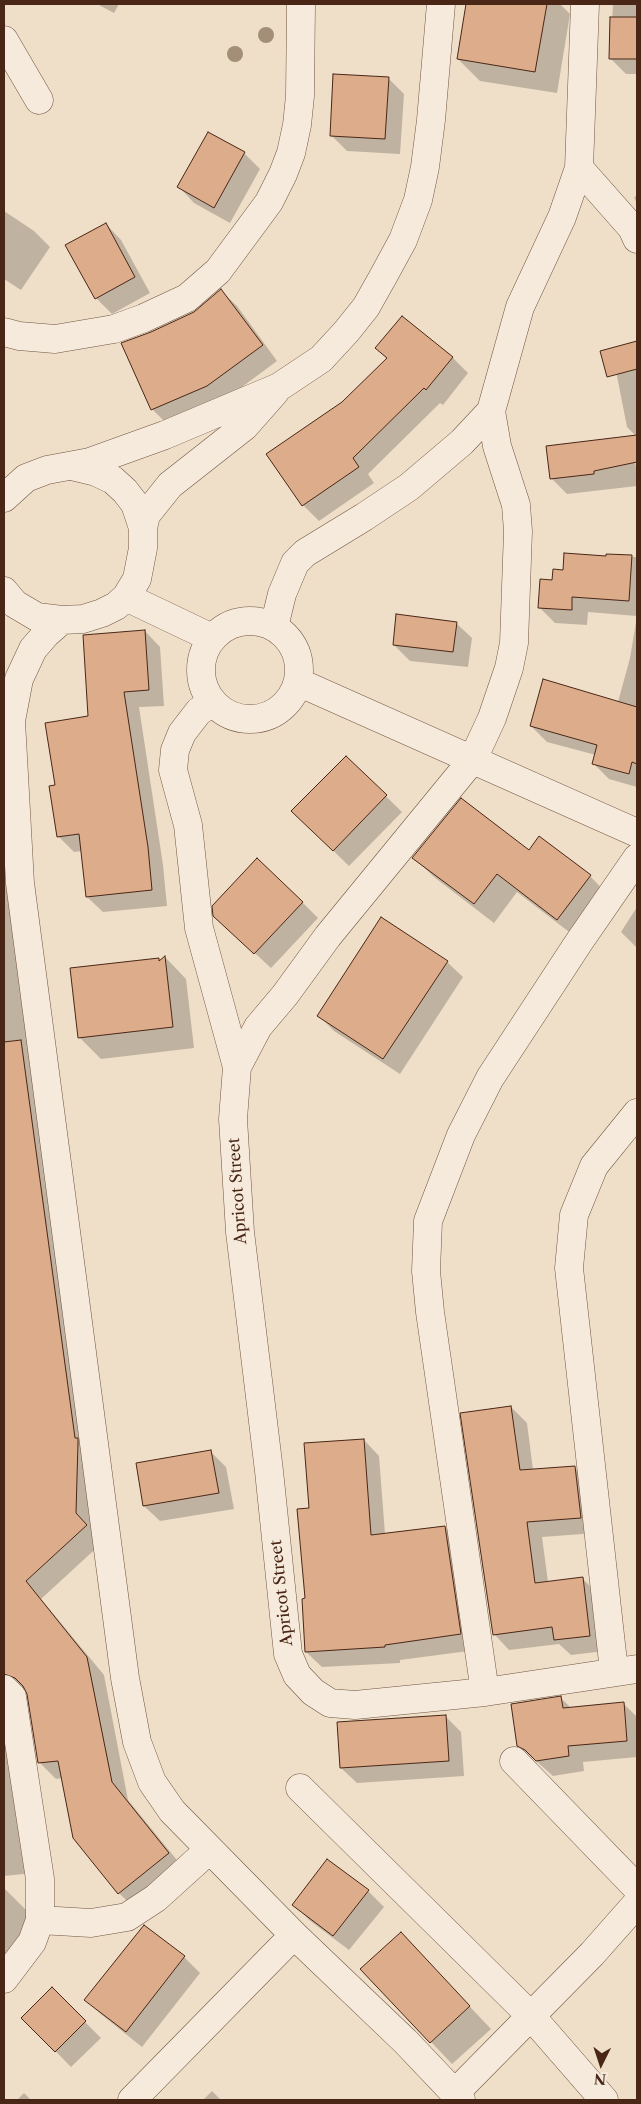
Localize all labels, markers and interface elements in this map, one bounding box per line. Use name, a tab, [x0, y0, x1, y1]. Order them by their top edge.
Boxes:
street label: Apricot Street	[225, 1137, 251, 1245]
street label: Apricot Street	[267, 1539, 297, 1647]
north arrow	[576, 2039, 626, 2089]
text: N	[593, 2070, 607, 2088]

